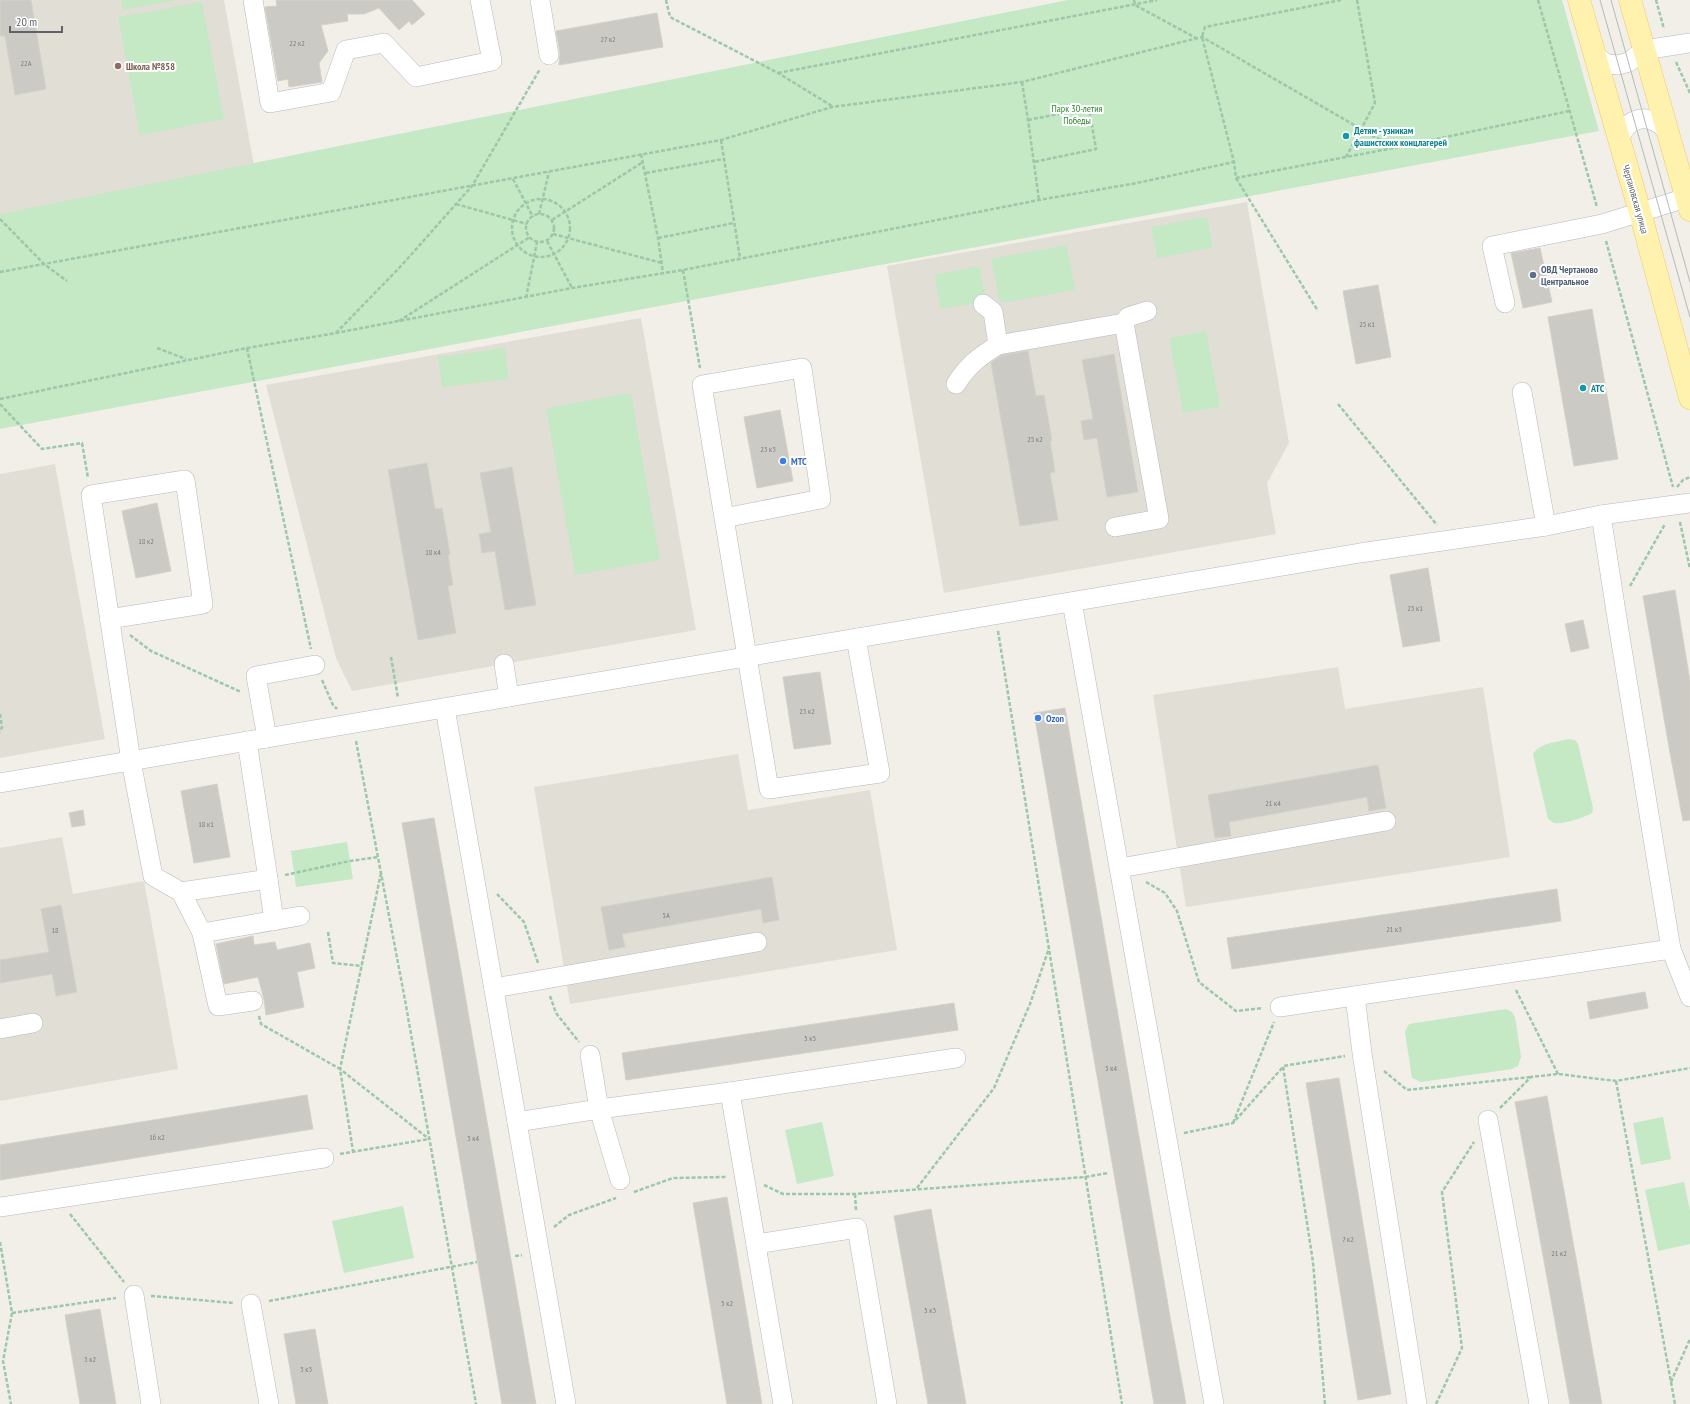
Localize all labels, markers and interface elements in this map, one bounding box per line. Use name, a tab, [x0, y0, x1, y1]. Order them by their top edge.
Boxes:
scale bar	[10, 8, 62, 34]
text: 20 m	[16, 14, 37, 29]
house number: 27 к2	[600, 34, 616, 44]
house number: 22 к2	[289, 38, 305, 48]
house number: 22А	[21, 58, 32, 68]
place label: Школа №858	[126, 60, 175, 73]
marker: Школа №858	[113, 61, 123, 71]
park label: Парк 30-летия Победы	[1052, 102, 1103, 127]
place label: Детям - узникам фашистских концлагерей	[1354, 124, 1447, 149]
marker: Детям - узникам фашистских концлагерей	[1341, 131, 1351, 141]
street label: Чертановская улица	[1619, 163, 1652, 235]
place label: ОВД Чертаново Центральное	[1541, 263, 1599, 288]
marker: ОВД Чертаново Центральное	[1528, 270, 1538, 280]
house number: 25 к1	[1359, 319, 1375, 329]
place label: АТС	[1590, 382, 1605, 395]
marker: АТС	[1578, 383, 1588, 393]
house number: 25 к2	[1027, 434, 1043, 444]
house number: 23 к3	[760, 444, 776, 454]
place label: МТС	[791, 455, 807, 468]
marker: МТС	[778, 456, 788, 466]
house number: 18 к2	[138, 536, 154, 546]
house number: 18 к4	[425, 547, 441, 557]
house number: 23 к1	[1407, 603, 1423, 613]
house number: 23 к2	[799, 706, 815, 716]
place label: Ozon	[1046, 712, 1065, 725]
marker: Ozon	[1033, 713, 1043, 723]
house number: 21 к4	[1265, 798, 1281, 808]
house number: 18 к1	[198, 819, 214, 829]
house number: 5А	[662, 910, 670, 920]
house number: 21 к3	[1386, 924, 1402, 934]
house number: 18	[51, 925, 59, 935]
house number: 5 к5	[804, 1033, 816, 1043]
house number: 5 к4	[1105, 1063, 1117, 1073]
house number: 16 к2	[149, 1132, 165, 1142]
house number: 3 к4	[467, 1133, 479, 1143]
house number: 7 к2	[1342, 1234, 1354, 1244]
house number: 21 к2	[1551, 1248, 1567, 1258]
house number: 5 к2	[721, 1298, 733, 1308]
house number: 5 к3	[924, 1305, 936, 1315]
house number: 3 к2	[84, 1354, 96, 1364]
house number: 3 к3	[300, 1364, 312, 1374]

